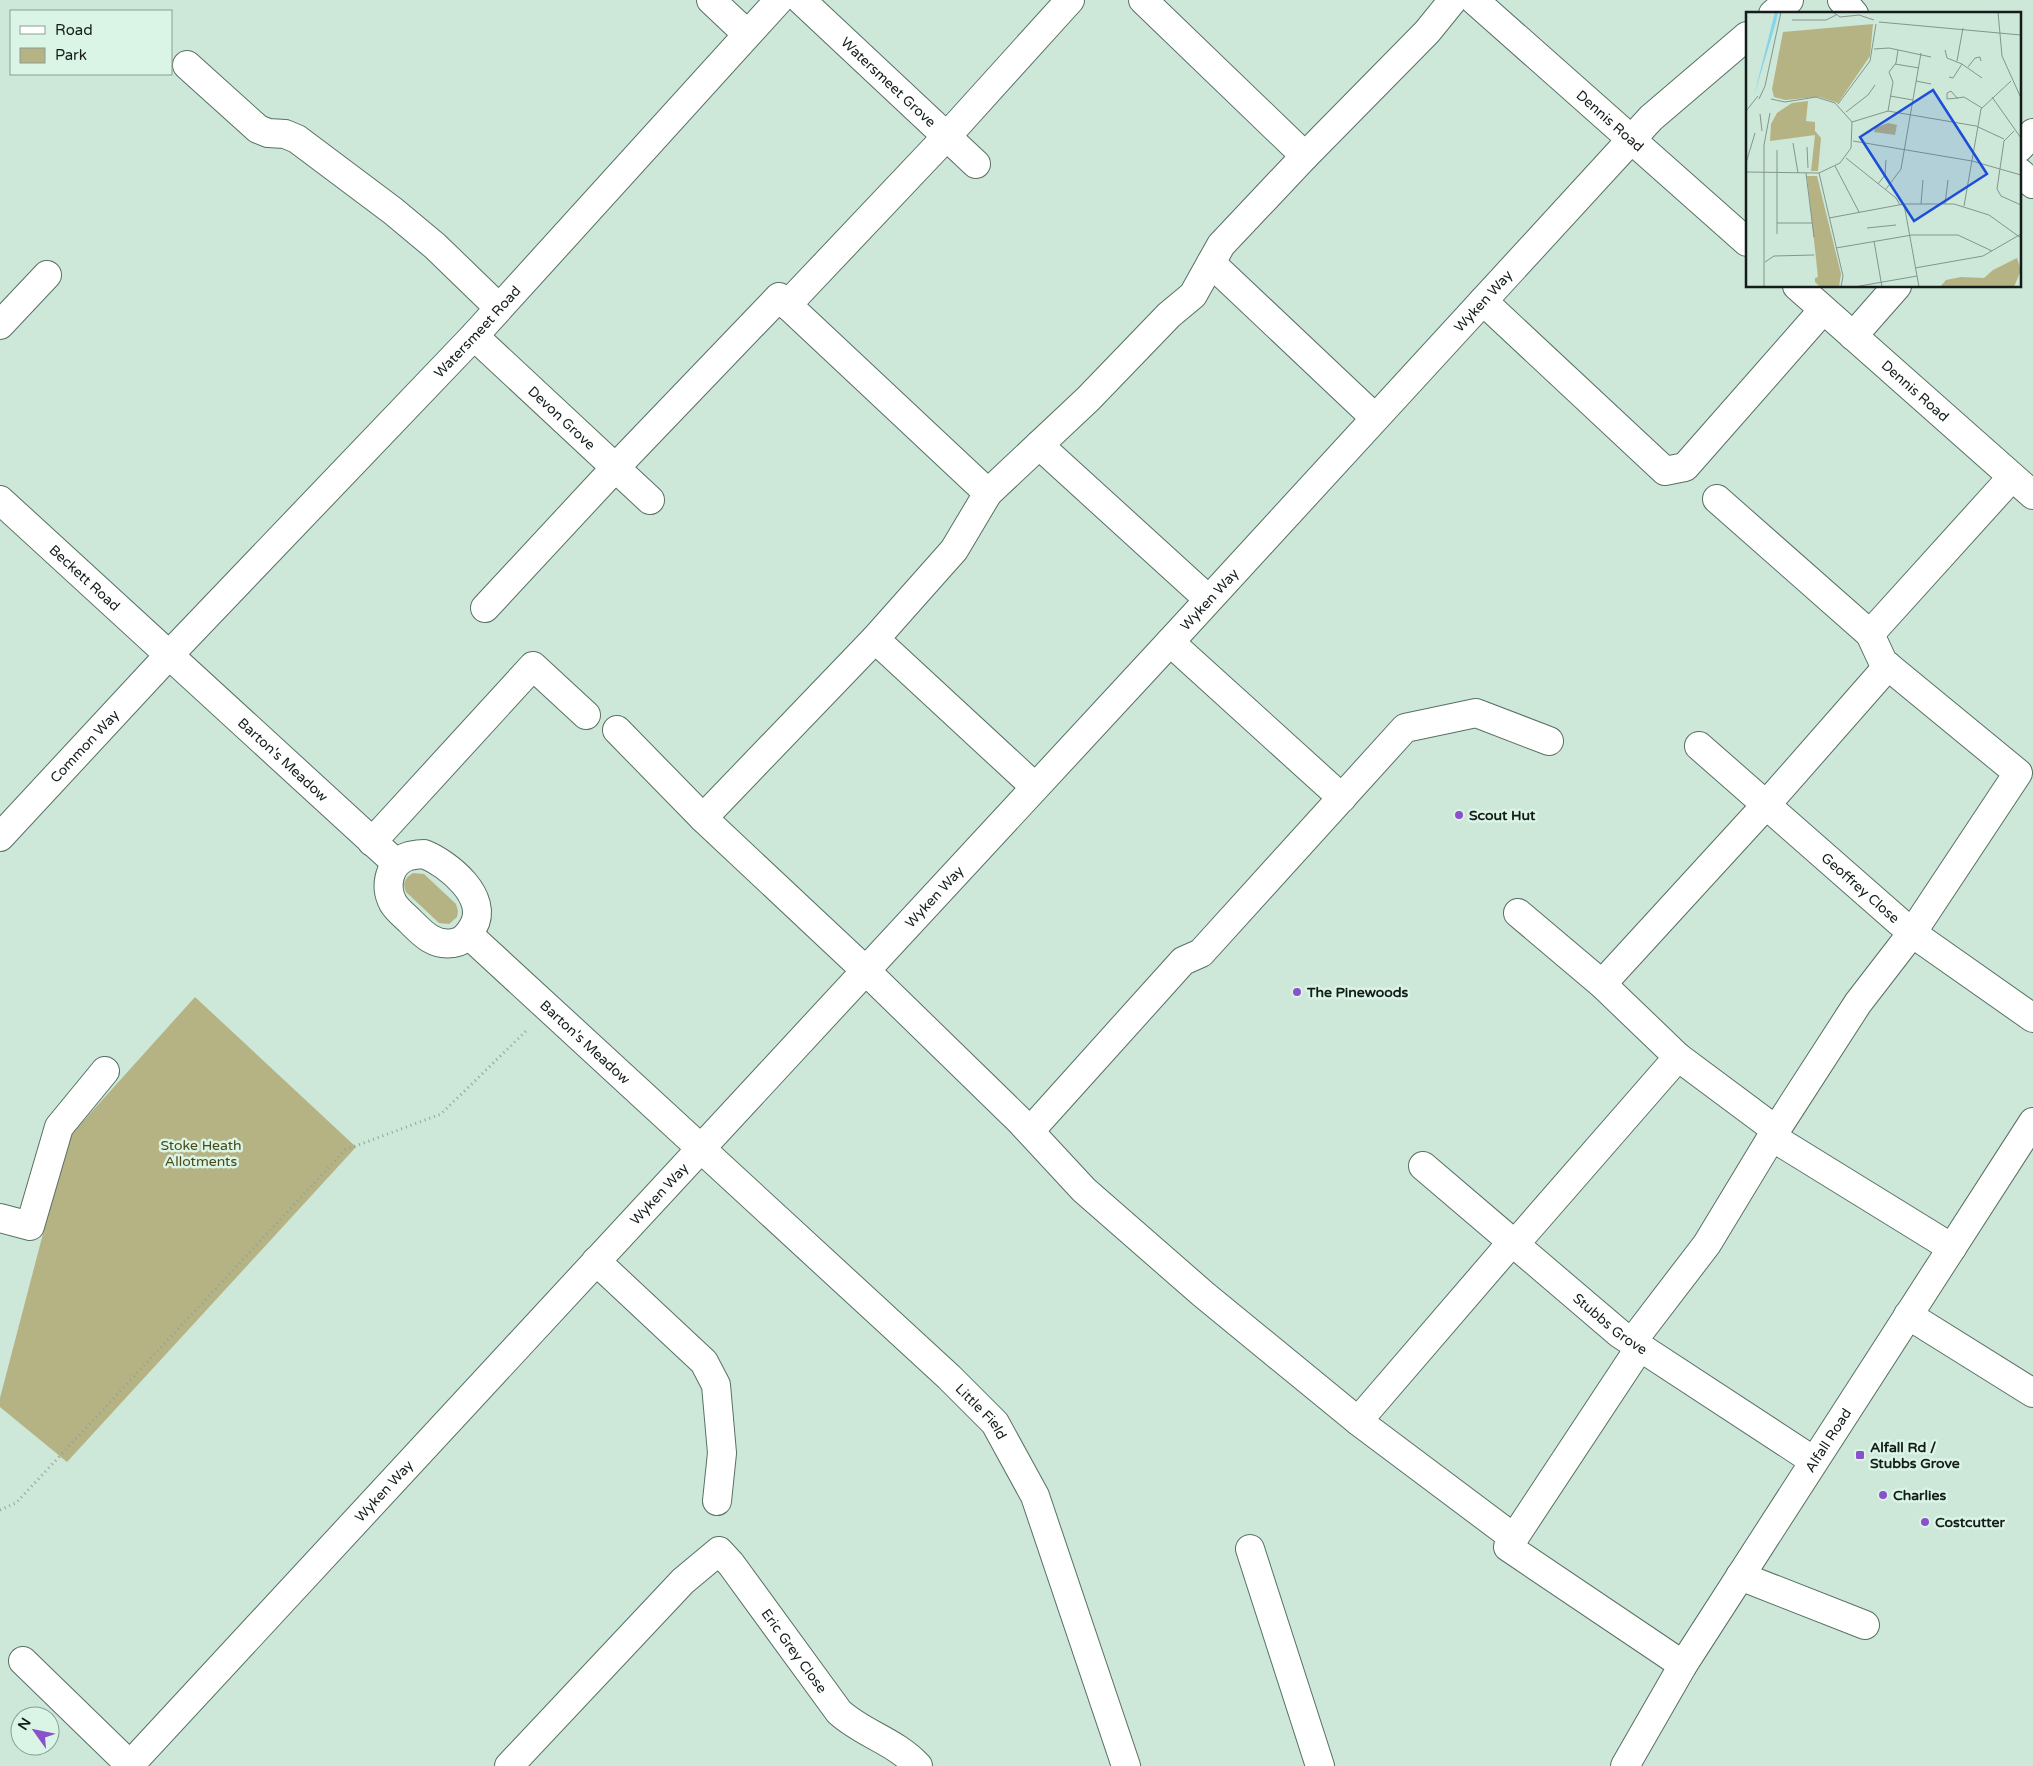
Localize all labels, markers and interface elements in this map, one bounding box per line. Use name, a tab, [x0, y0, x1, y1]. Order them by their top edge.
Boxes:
legend	[10, 10, 172, 75]
inset map	[1746, 12, 2020, 288]
text: Road	[55, 21, 93, 39]
street label: Watersmeet Grove	[838, 34, 940, 131]
text: Park	[55, 46, 87, 64]
street label: Dennis Road	[1573, 86, 1647, 155]
street label: Wyken Way	[1450, 266, 1516, 335]
street label: Watersmeet Road	[430, 282, 524, 381]
street label: Dennis Road	[1878, 356, 1952, 425]
street label: Devon Grove	[525, 382, 599, 453]
street label: Beckett Road	[46, 541, 124, 614]
street label: Wyken Way	[1177, 564, 1242, 634]
street label: Common Way	[46, 706, 123, 786]
street label: Barton's Meadow	[234, 714, 332, 805]
place label: Scout Hut	[1469, 807, 1536, 824]
marker: Scout Hut	[1453, 809, 1465, 821]
street label: Geoffrey Close	[1818, 849, 1903, 927]
street label: Wyken Way	[901, 862, 967, 931]
place label: The Pinewoods	[1306, 984, 1409, 1001]
marker: The Pinewoods	[1291, 986, 1303, 998]
street label: Barton's Meadow	[537, 996, 634, 1088]
park label: Stoke Heath Allotments	[160, 1137, 242, 1170]
street label: Wyken Way	[626, 1159, 692, 1228]
street label: Stubbs Grove	[1570, 1289, 1651, 1358]
street label: Little Field	[952, 1380, 1011, 1442]
street label: Alfall Road	[1801, 1405, 1855, 1475]
place label: Alfall Rd / Stubbs Grove	[1870, 1439, 1960, 1472]
marker: Alfall Rd / Stubbs Grove	[1854, 1449, 1866, 1461]
street label: Wyken Way	[351, 1456, 417, 1525]
place label: Charlies	[1893, 1487, 1946, 1504]
marker: Charlies	[1877, 1489, 1889, 1501]
place label: Costcutter	[1935, 1514, 2005, 1531]
marker: Costcutter	[1919, 1516, 1931, 1528]
street label: Eric Grey Close	[758, 1605, 831, 1696]
north arrow	[10, 1706, 60, 1756]
text: N	[14, 1715, 35, 1734]

